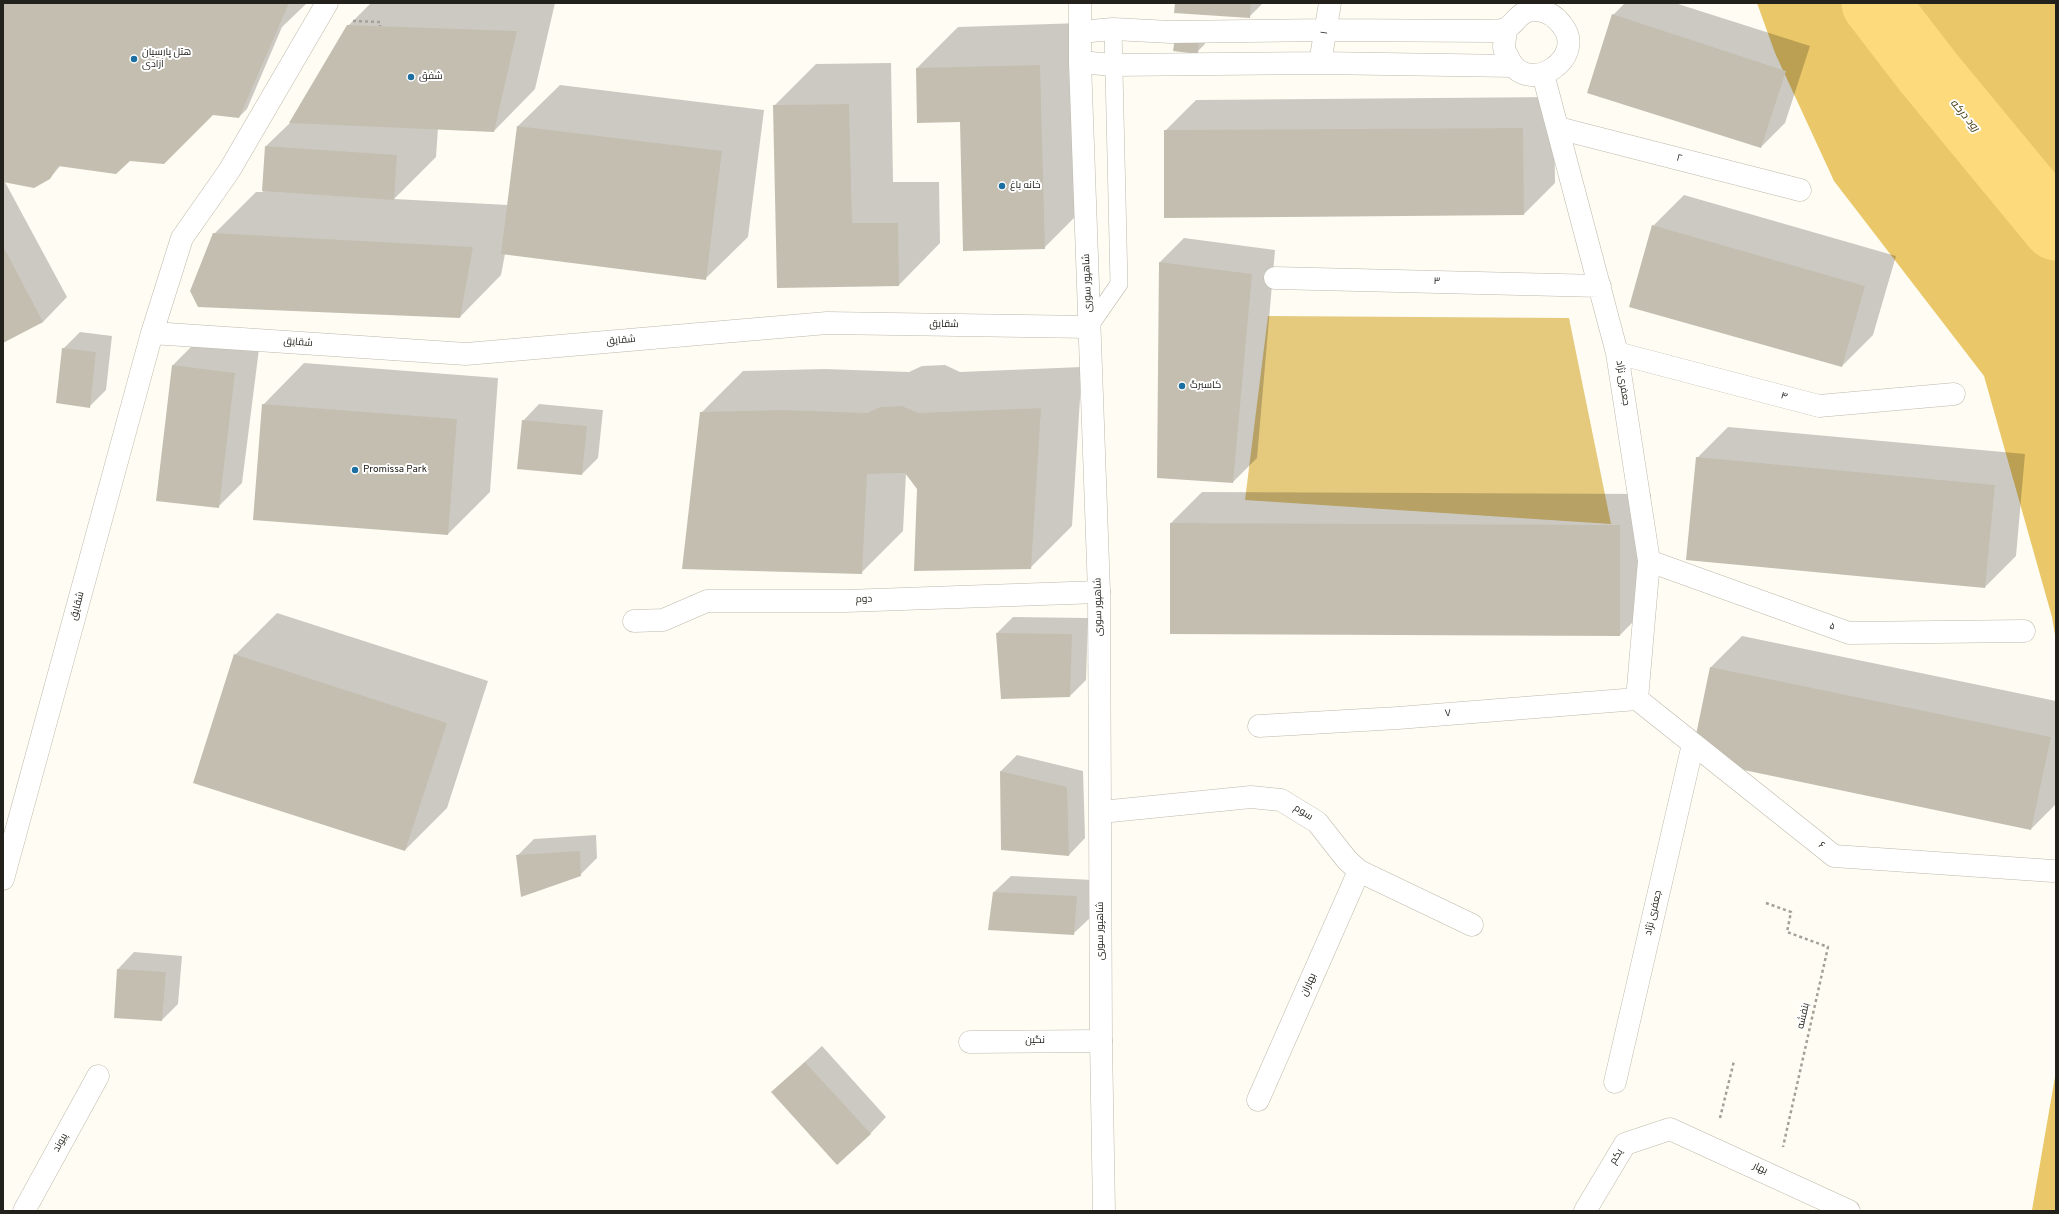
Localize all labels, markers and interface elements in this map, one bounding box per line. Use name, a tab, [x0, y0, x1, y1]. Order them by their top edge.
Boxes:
street label: ۱	[1319, 30, 1331, 36]
place label: هتل پارسیان آزادی	[142, 47, 191, 70]
marker: هتل پارسیان آزادی	[129, 54, 139, 64]
place label: شفق	[419, 71, 443, 83]
marker: شفق	[406, 72, 416, 82]
water label: رود درکه	[1947, 97, 1981, 135]
street label: ۲	[1675, 153, 1683, 165]
place label: خانه باغ	[1010, 180, 1040, 192]
marker: خانه باغ	[997, 181, 1007, 191]
street label: شاهپور سوری	[1081, 254, 1095, 312]
street label: ۳	[1434, 276, 1440, 288]
street label: شقایق	[929, 319, 959, 331]
street label: شقایق	[606, 334, 636, 348]
street label: شقایق	[283, 336, 313, 350]
street label: جعفری نژاد	[1612, 359, 1632, 407]
place label: کاسبرگ	[1190, 380, 1221, 392]
marker: کاسبرگ	[1177, 381, 1187, 391]
street label: ۴	[1779, 390, 1789, 404]
place label: Promissa Park	[363, 464, 427, 476]
marker: Promissa Park	[350, 465, 360, 475]
street label: شاهپور سوری	[1092, 578, 1106, 636]
street label: شقایق	[68, 590, 88, 622]
street label: دوم	[856, 594, 872, 606]
street label: ۵	[1827, 620, 1837, 634]
street label: ۷	[1444, 708, 1452, 720]
street label: سوم	[1291, 803, 1315, 823]
street label: ۶	[1815, 840, 1827, 852]
street label: جعفری نژاد	[1643, 889, 1665, 937]
street label: شاهپور سوری	[1095, 902, 1107, 960]
street label: بهاران	[1299, 972, 1319, 998]
street label: بنفشه	[1795, 1002, 1813, 1030]
street label: نگین	[1025, 1035, 1045, 1047]
street label: پیوند	[51, 1132, 71, 1154]
street label: یکم	[1608, 1147, 1626, 1167]
street label: بهار	[1751, 1160, 1769, 1178]

